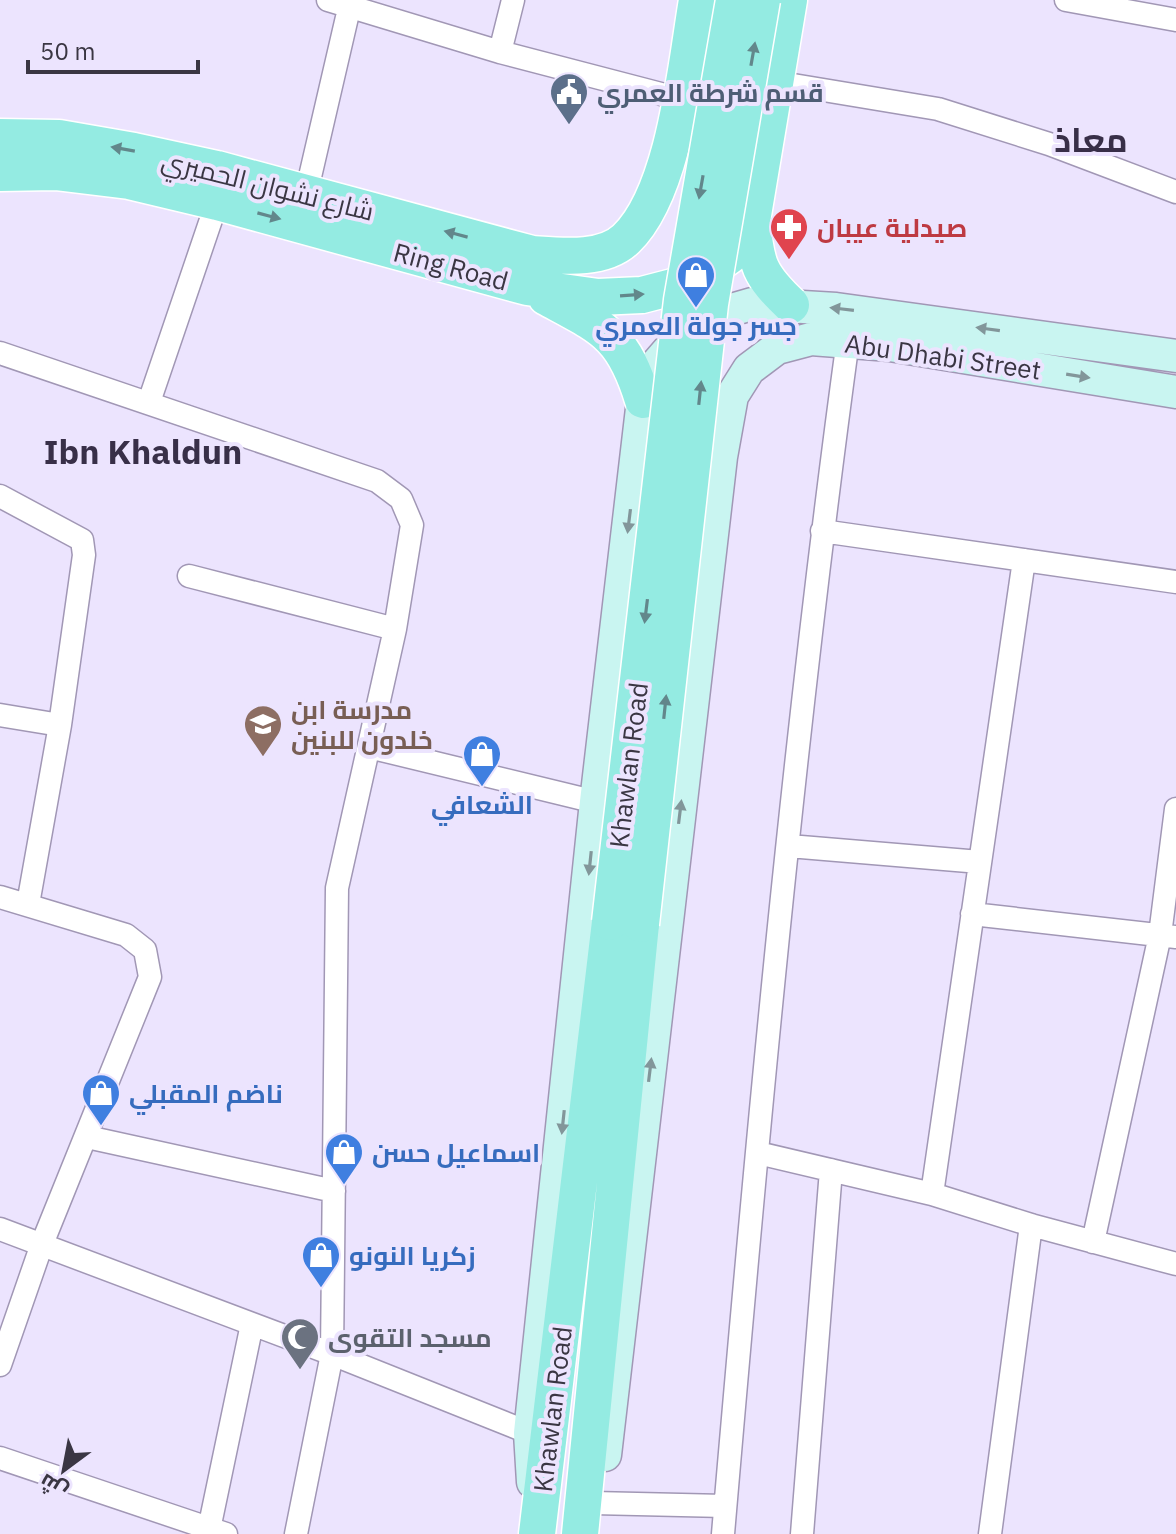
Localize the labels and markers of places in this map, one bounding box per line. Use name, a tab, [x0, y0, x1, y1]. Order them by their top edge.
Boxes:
public building icon: قسم شرطة العمري	[548, 71, 590, 126]
place label: قسم شرطة العمري	[597, 75, 824, 114]
pharmacy icon: صيدلية عيبان	[768, 206, 810, 261]
place label: صيدلية عيبان	[817, 210, 967, 244]
shop icon: جسر جولة العمري	[675, 254, 717, 309]
place label: جسر جولة العمري	[595, 308, 797, 347]
place label: مدرسة ابن خلدون للبنين	[291, 692, 433, 756]
school or university icon: مدرسة ابن خلدون للبنين	[242, 703, 284, 758]
shop icon: الشعافي	[461, 733, 503, 788]
place label: الشعافي	[431, 787, 533, 826]
shop icon: ناضم المقبلي	[80, 1072, 122, 1127]
place label: ناضم المقبلي	[129, 1076, 283, 1115]
shop icon: اسماعيل حسن	[323, 1131, 365, 1186]
place label: اسماعيل حسن	[372, 1135, 540, 1169]
shop icon: زكريا النونو	[300, 1234, 342, 1289]
place label: زكريا النونو	[349, 1238, 476, 1272]
mosque icon: مسجد التقوى	[279, 1316, 321, 1371]
place label: مسجد التقوى	[328, 1320, 492, 1354]

